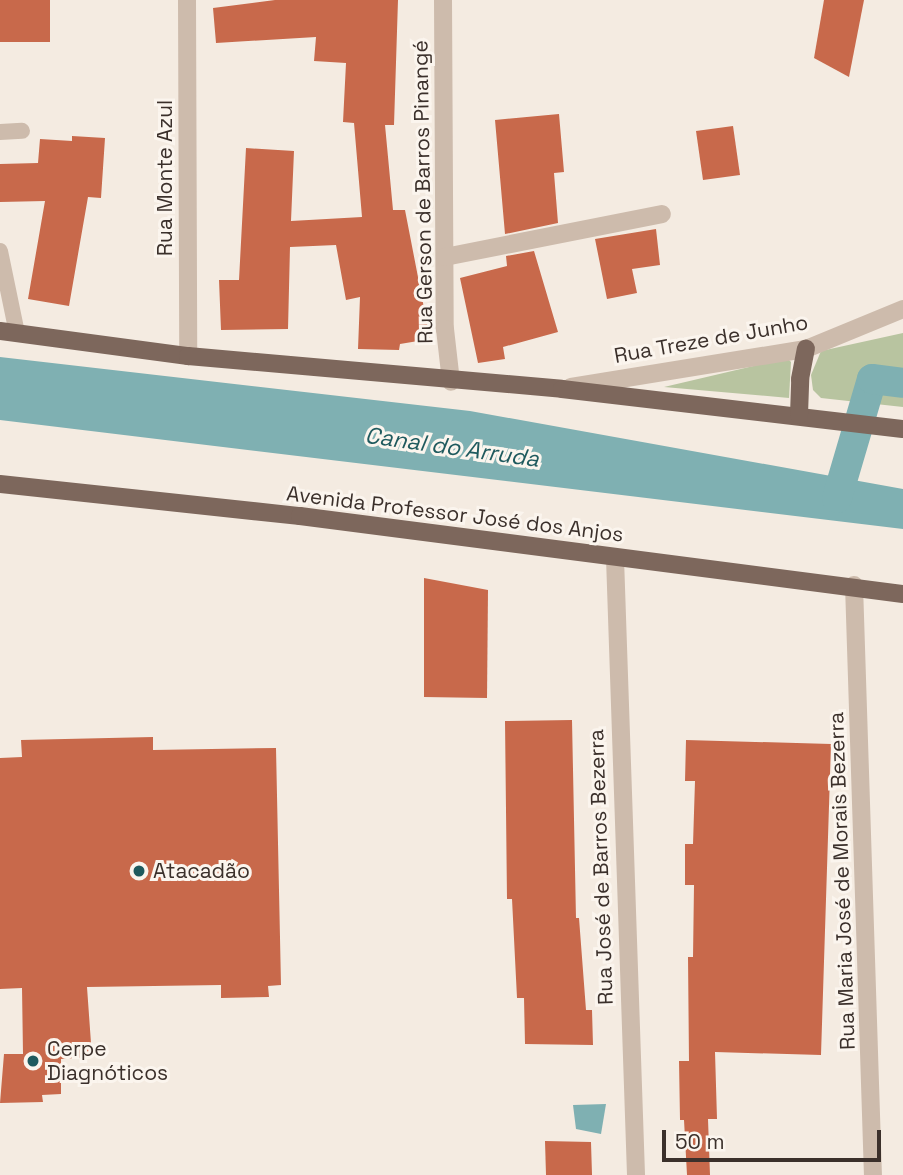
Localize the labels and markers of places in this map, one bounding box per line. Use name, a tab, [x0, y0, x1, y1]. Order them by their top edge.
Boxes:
place label: Atacadão	[153, 858, 250, 884]
marker: Atacadão	[131, 863, 147, 879]
place label: Cerpe Diagnóticos	[47, 1036, 168, 1086]
marker: Cerpe Diagnóticos	[25, 1053, 41, 1069]

